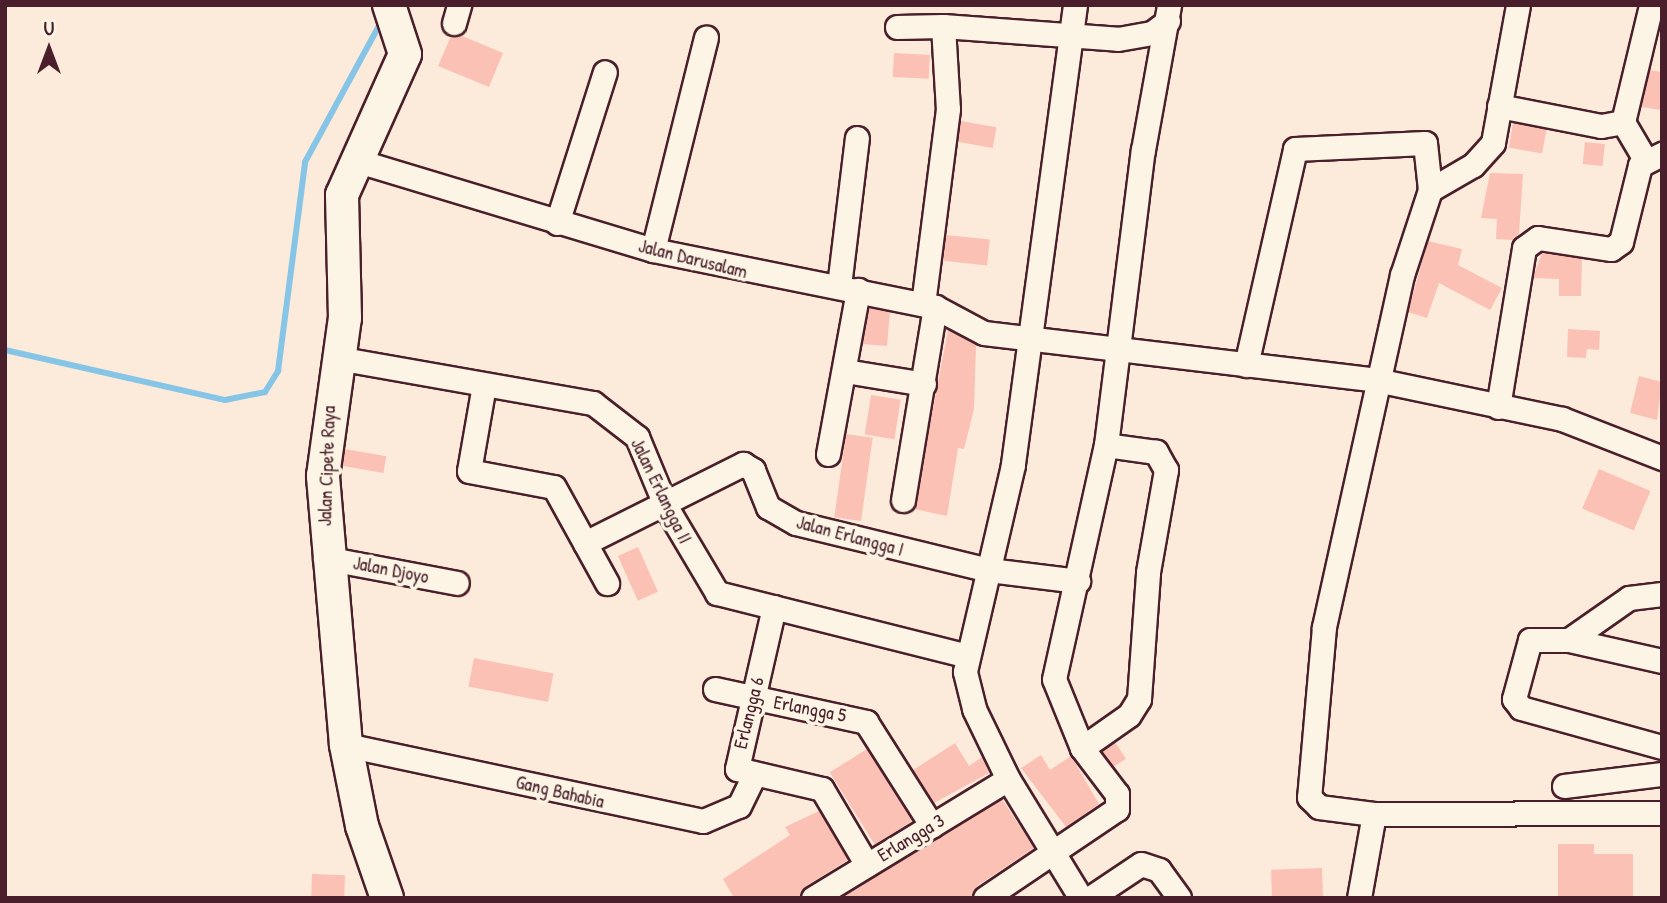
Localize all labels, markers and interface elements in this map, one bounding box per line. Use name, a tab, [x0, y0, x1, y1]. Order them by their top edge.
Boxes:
north arrow	[14, 14, 84, 84]
text: U	[44, 15, 54, 41]
street label: Jalan Darusalam	[636, 234, 750, 284]
street label: Jalan Cipete Raya	[314, 405, 340, 527]
street label: Jalan Erlangga II	[626, 435, 696, 547]
street label: Jalan Erlangga I	[794, 511, 906, 561]
street label: Jalan Djoyo	[351, 551, 431, 589]
street label: Erlangga 6	[729, 675, 769, 751]
street label: Erlangga 5	[772, 691, 848, 727]
street label: Gang Bahabia	[514, 771, 606, 813]
street label: Erlangga 3	[873, 809, 949, 867]

